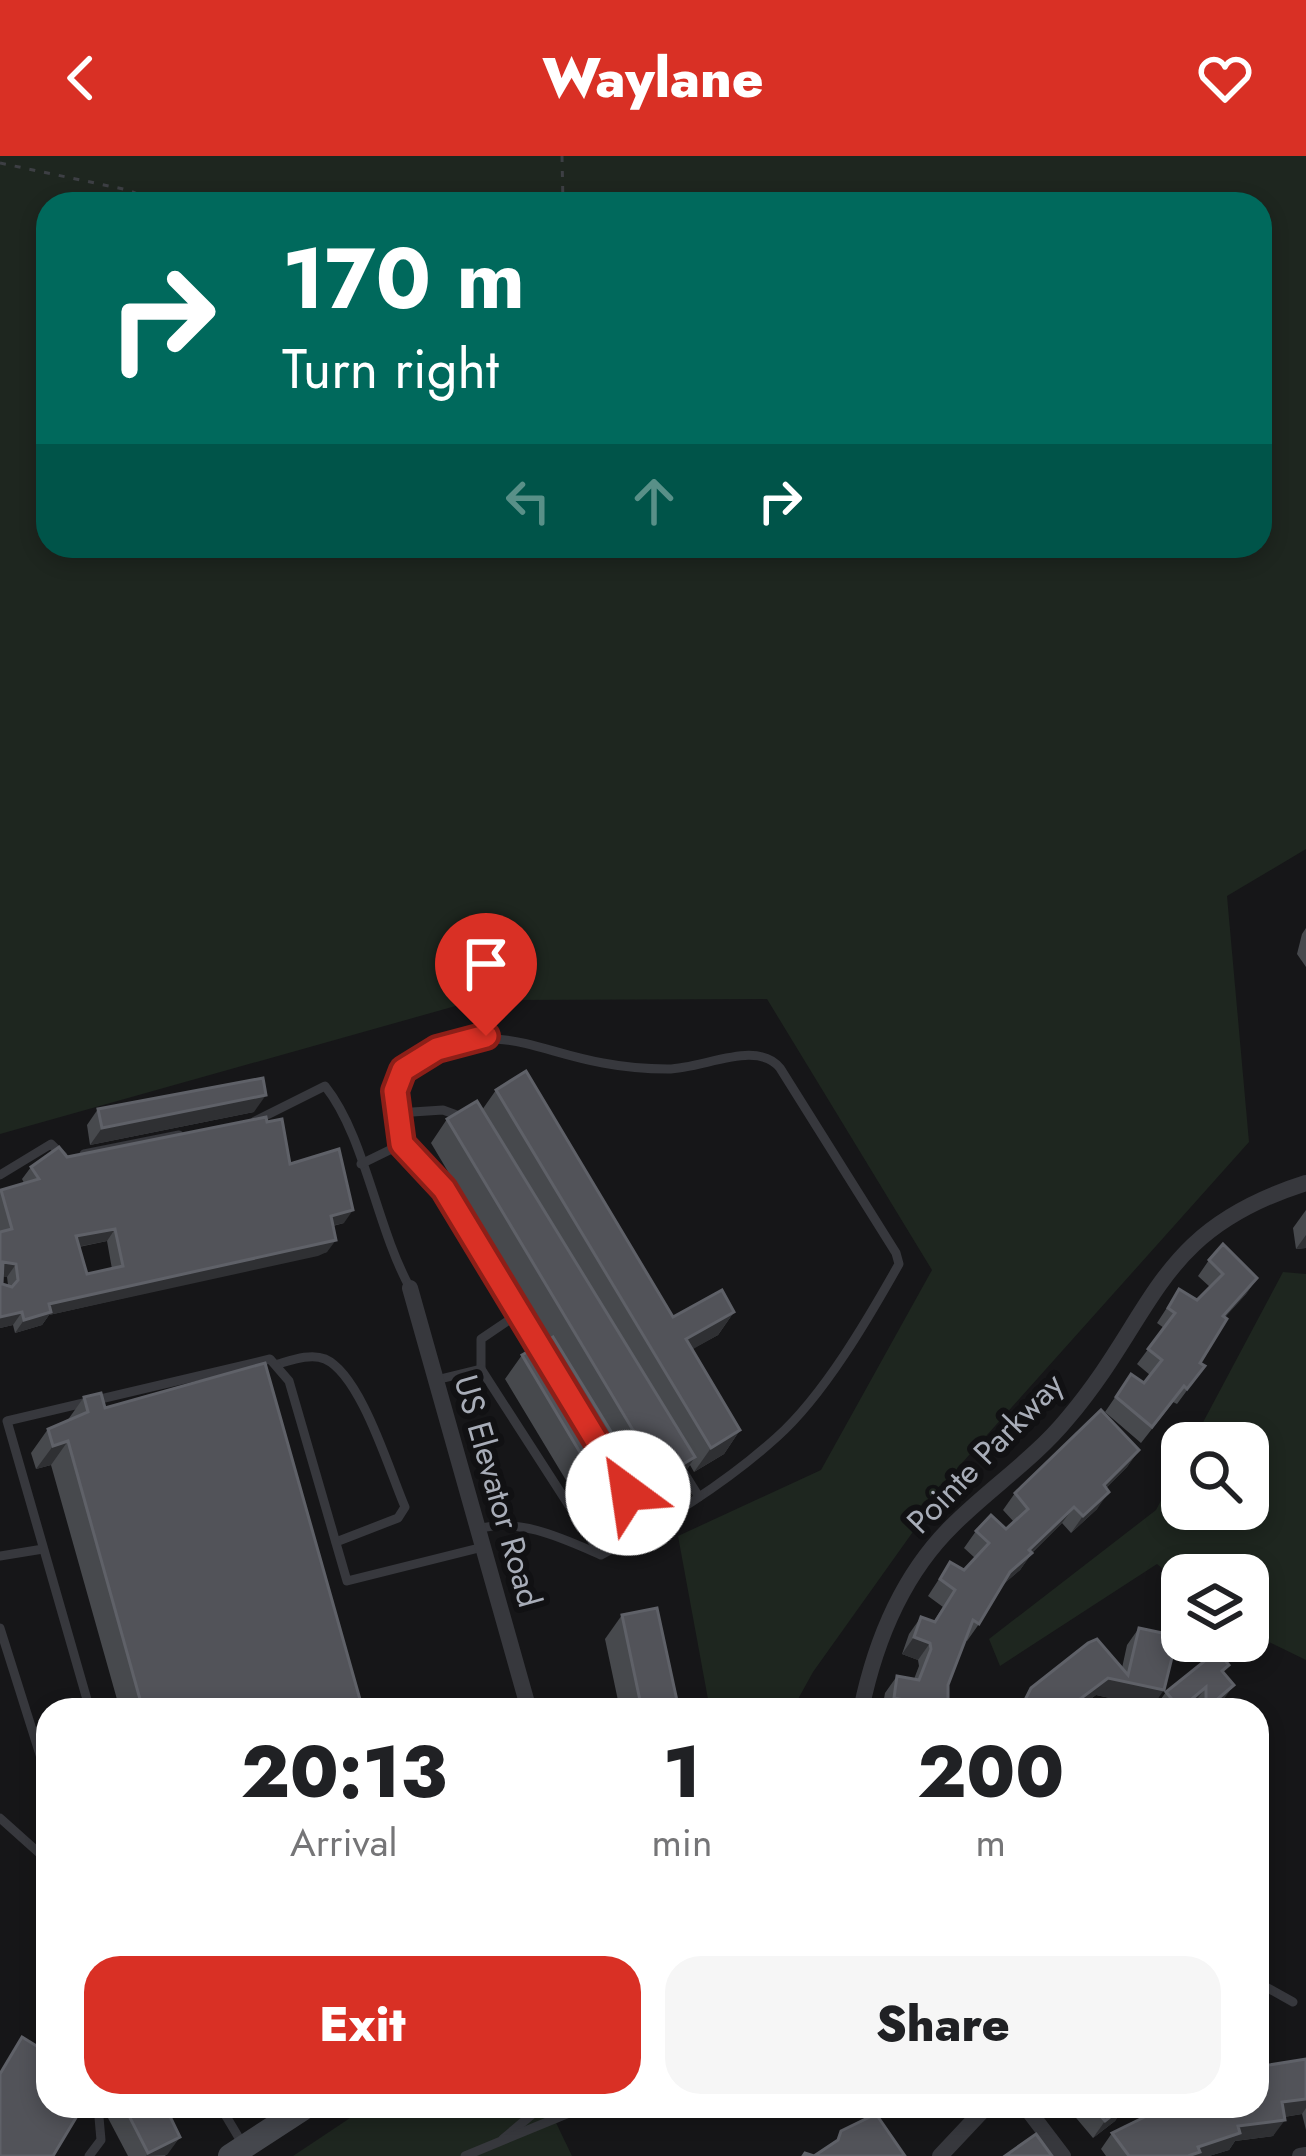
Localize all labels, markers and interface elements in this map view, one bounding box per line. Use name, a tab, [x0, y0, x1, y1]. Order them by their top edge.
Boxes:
text: Waylane	[542, 39, 764, 117]
icon: back	[48, 45, 114, 111]
icon: heart	[1192, 45, 1258, 111]
text: 170 m	[282, 218, 525, 340]
icon: right	[84, 240, 240, 396]
text: Turn right	[282, 330, 499, 408]
icon: left	[495, 468, 561, 534]
icon: ahead	[621, 468, 687, 534]
icon: right	[747, 468, 813, 534]
pin	[435, 913, 537, 1036]
icon: arrive	[453, 931, 519, 997]
street label: Pointe Parkway	[896, 1362, 1074, 1544]
street label: US Elevator Road	[442, 1369, 554, 1613]
map controls	[1161, 1422, 1269, 1662]
button: search	[1161, 1422, 1269, 1530]
position arrow	[565, 1430, 691, 1556]
button: layers	[1161, 1554, 1269, 1662]
text: 20:13	[241, 1720, 447, 1824]
text: 1	[663, 1720, 701, 1824]
text: 200	[917, 1720, 1064, 1824]
text: Arrival	[290, 1814, 397, 1871]
text: min	[651, 1814, 712, 1871]
text: m	[976, 1814, 1006, 1871]
button: Exit	[84, 1956, 641, 2094]
button: Share	[665, 1956, 1221, 2094]

